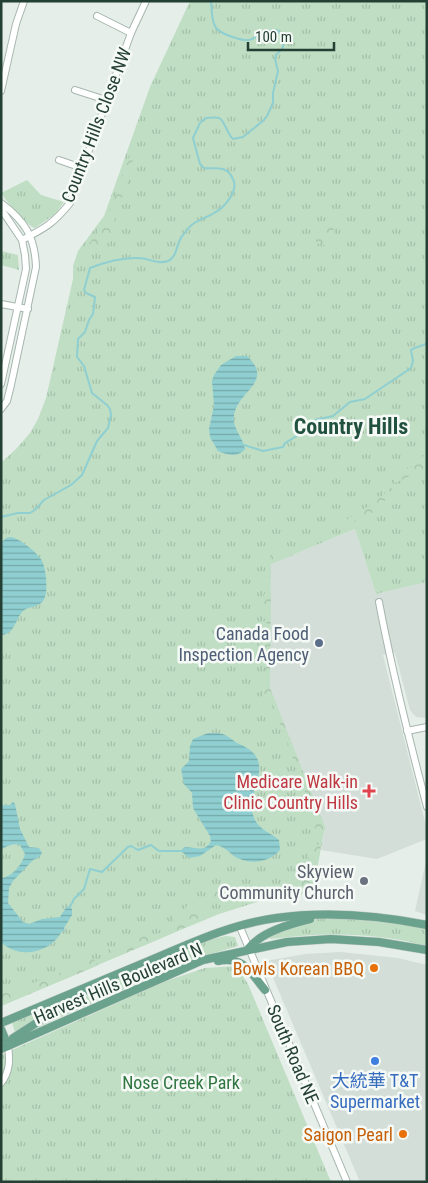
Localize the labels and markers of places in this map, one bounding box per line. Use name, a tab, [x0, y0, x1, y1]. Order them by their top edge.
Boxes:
place label: Canada Food Inspection Agency	[178, 623, 310, 665]
marker: Canada Food Inspection Agency	[313, 637, 325, 649]
place label: Medicare Walk-in Clinic Country Hills	[223, 771, 358, 813]
marker: Medicare Walk-in Clinic Country Hills	[362, 784, 376, 798]
place label: Skyview Community Church	[219, 861, 354, 903]
marker: Skyview Community Church	[358, 875, 370, 887]
place label: Bowls Korean BBQ	[233, 958, 364, 979]
marker: Bowls Korean BBQ	[368, 962, 380, 974]
marker: 大統華 T&T Supermarket	[369, 1055, 381, 1067]
place label: 大統華 T&T Supermarket	[330, 1070, 420, 1112]
place label: Saigon Pearl	[304, 1124, 393, 1145]
marker: Saigon Pearl	[397, 1128, 409, 1140]

